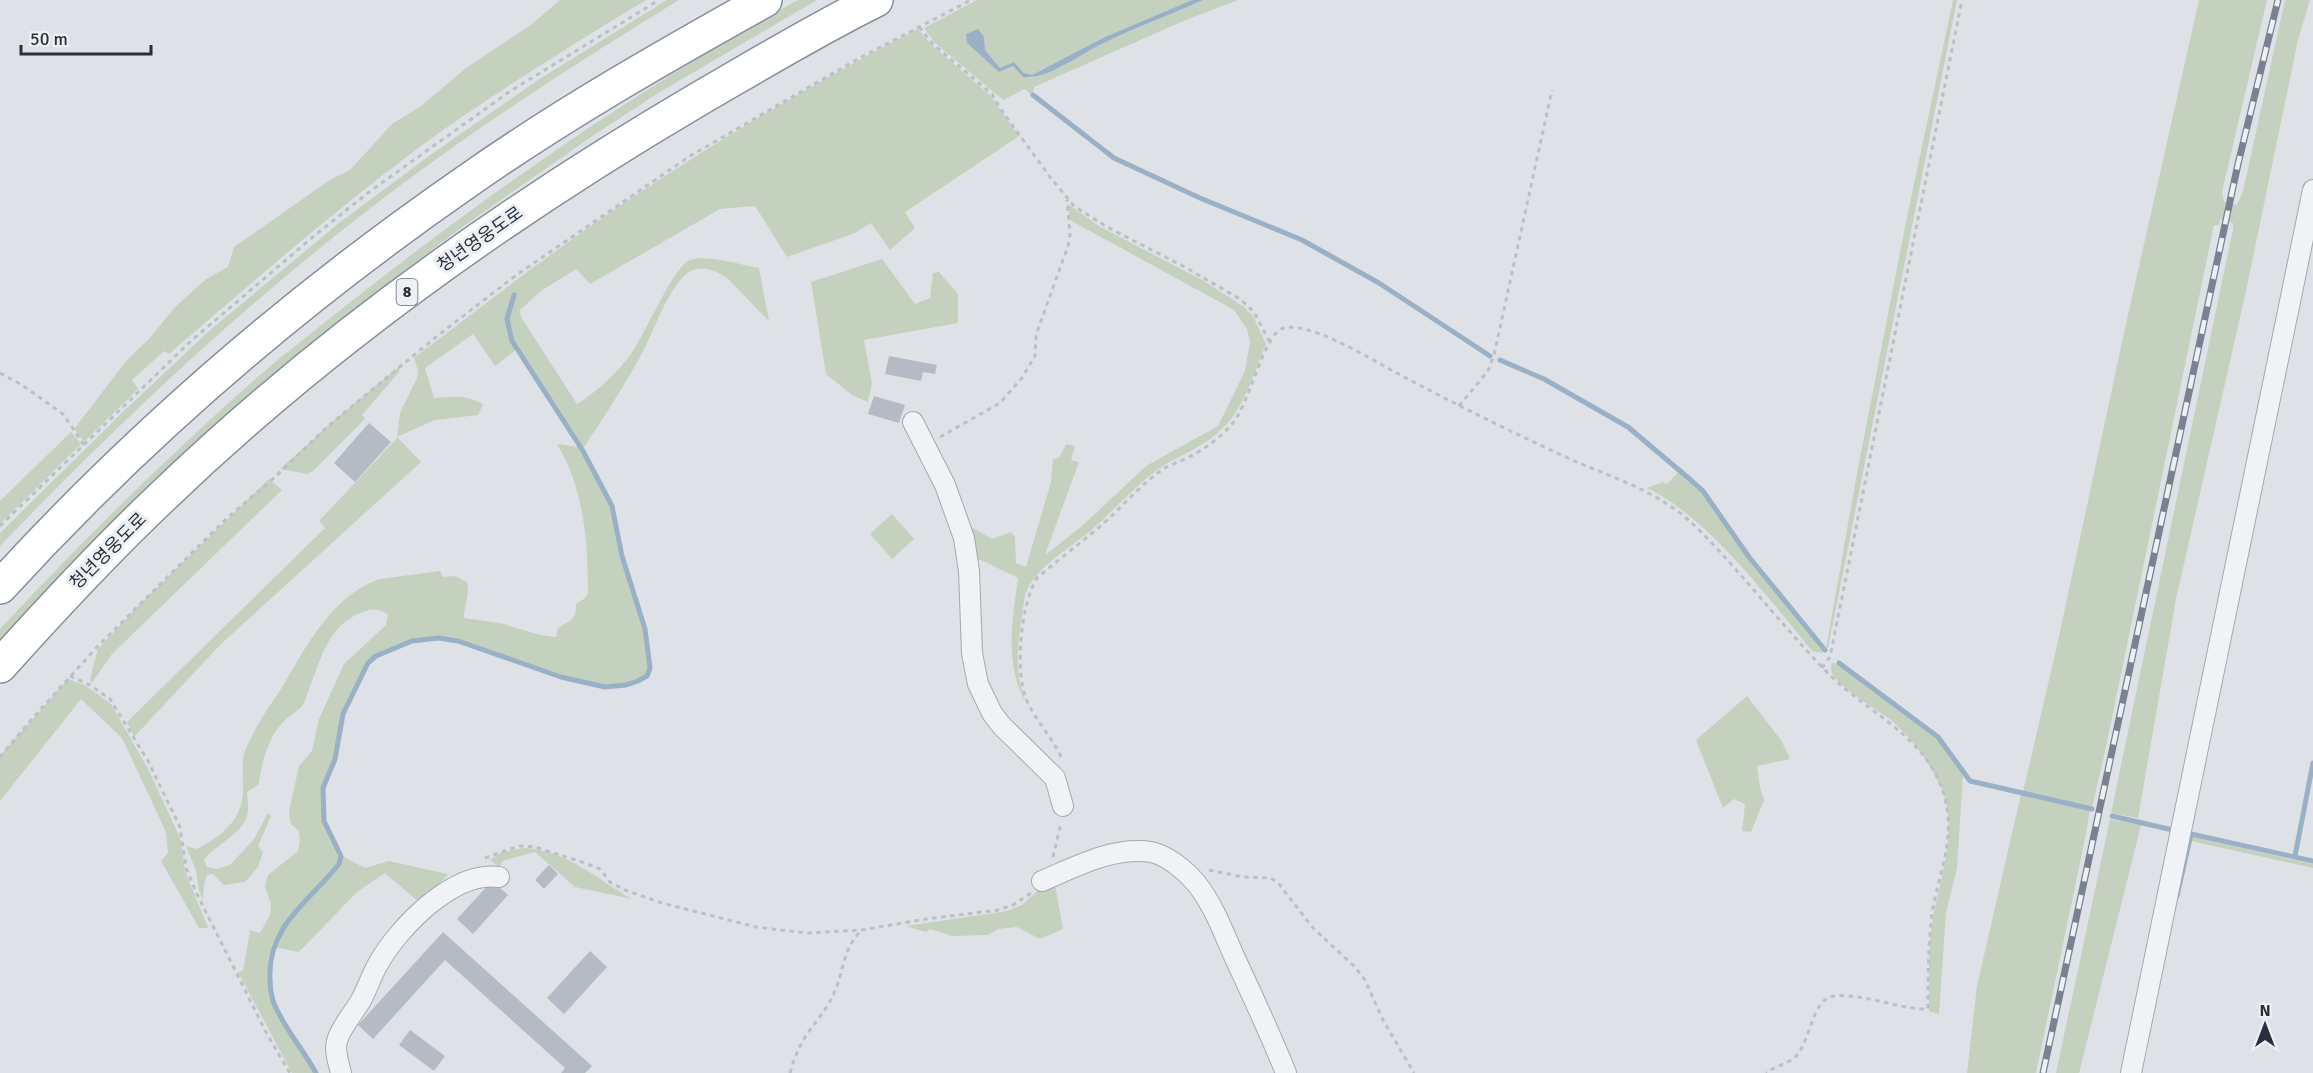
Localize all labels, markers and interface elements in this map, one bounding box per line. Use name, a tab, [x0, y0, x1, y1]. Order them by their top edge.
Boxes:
scale bar	[21, 18, 152, 56]
text: 50 m	[30, 28, 68, 50]
street label: 청년영웅도로	[433, 201, 527, 277]
road number: 8	[396, 279, 418, 305]
street label: 청년영웅도로	[65, 508, 151, 594]
north arrow	[2235, 995, 2295, 1055]
text: N	[2259, 1001, 2271, 1021]

